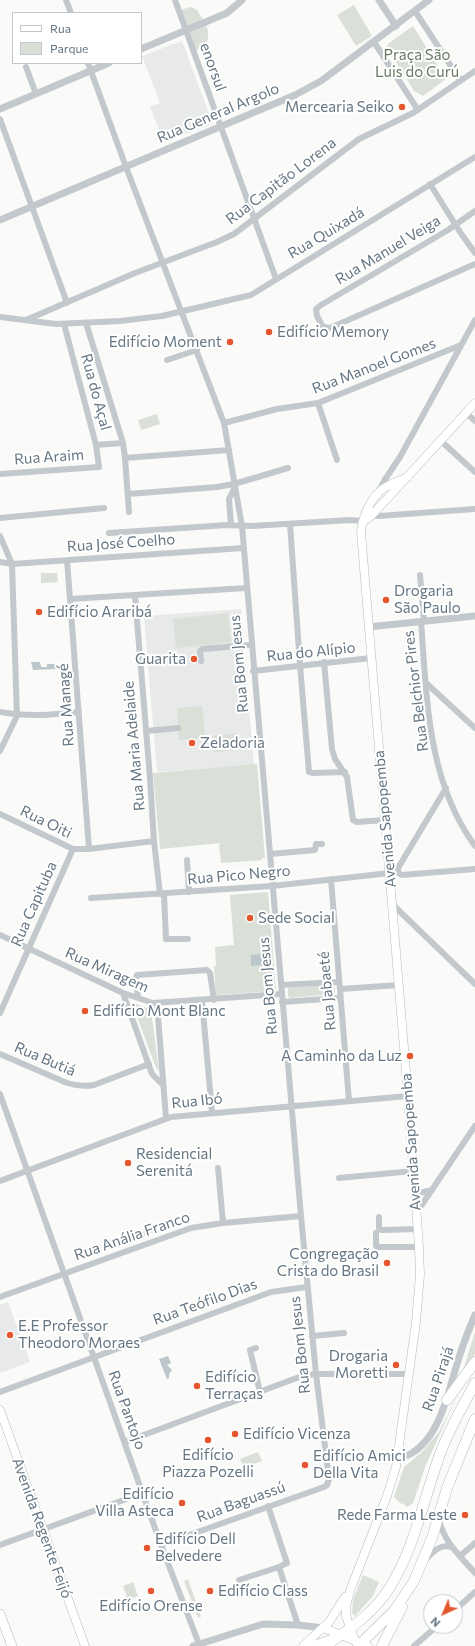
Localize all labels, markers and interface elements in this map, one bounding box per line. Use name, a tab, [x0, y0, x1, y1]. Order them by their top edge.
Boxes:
legend	[12, 12, 142, 64]
text: Rua	[50, 21, 71, 35]
street label: enorsul	[196, 40, 230, 94]
text: Parque	[50, 41, 88, 55]
park label: Praça São Luis do Curú	[375, 46, 459, 81]
street label: Rua General Argolo	[154, 79, 282, 147]
place label: Mercearia Seiko	[285, 98, 394, 116]
marker: Mercearia Seiko	[397, 102, 407, 112]
street label: Rua Capitão Lorena	[222, 134, 340, 228]
street label: Rua Quixadá	[285, 203, 367, 263]
street label: Rua Manuel Veiga	[332, 211, 444, 289]
place label: Edifício Memory	[277, 323, 389, 341]
marker: Edifício Memory	[264, 327, 274, 337]
place label: Edifício Moment	[109, 333, 222, 351]
street label: Rua Manoel Gomes	[310, 334, 438, 398]
marker: Edifício Moment	[225, 337, 235, 347]
street label: Rua do Açal	[77, 352, 115, 432]
street label: Rua Araim	[13, 446, 85, 468]
street label: Rua José Coelho	[66, 530, 176, 556]
place label: Drogaria São Paulo	[394, 582, 461, 617]
marker: Drogaria São Paulo	[381, 595, 391, 605]
place label: Edifício Araribá	[47, 603, 152, 621]
marker: Edifício Araribá	[34, 607, 44, 617]
street label: Rua Bom Jesus	[226, 614, 252, 714]
street label: Rua Belchior Pires	[400, 629, 432, 753]
street label: Rua do Alípio	[266, 638, 356, 666]
place label: Guarita	[135, 650, 186, 668]
marker: Guarita	[189, 654, 199, 664]
street label: Rua Managé	[54, 663, 78, 747]
street label: Rua Maria Adelaide	[119, 680, 149, 812]
place label: Zeladoria	[200, 734, 265, 752]
marker: Zeladoria	[187, 738, 197, 748]
street label: Avenida Sapopemba	[370, 749, 400, 889]
street label: Rua Oiti	[17, 802, 75, 842]
street label: Rua Capituba	[7, 859, 61, 949]
street label: Rua Pico Negro	[187, 862, 291, 888]
place label: Sede Social	[258, 909, 335, 927]
marker: Sede Social	[245, 913, 255, 923]
street label: Rua Bom Jesus	[255, 936, 281, 1036]
street label: Rua Miragem	[62, 943, 152, 997]
street label: Rua Jabaeté	[315, 950, 339, 1032]
place label: Edifício Mont Blanc	[93, 1002, 226, 1020]
marker: Edifício Mont Blanc	[80, 1006, 90, 1016]
street label: Rua Butiá	[12, 1038, 78, 1080]
place label: A Caminho da Luz	[281, 1047, 402, 1065]
marker: A Caminho da Luz	[405, 1051, 415, 1061]
street label: Avenida Sapopemba	[397, 1073, 425, 1211]
street label: Rua Ibó	[171, 1089, 223, 1113]
place label: Residencial Serenitá	[136, 1145, 212, 1180]
marker: Residencial Serenitá	[123, 1158, 133, 1168]
street label: Rua Anália Franco	[72, 1208, 192, 1264]
place label: Congregação Crista do Brasil	[277, 1245, 379, 1280]
marker: Congregação Crista do Brasil	[382, 1258, 392, 1268]
street label: Rua Teófilo Dias	[151, 1275, 259, 1329]
street label: Rua Bom Jesus	[286, 1295, 314, 1395]
place label: E.E Professor Theodoro Moraes	[18, 1317, 140, 1352]
marker: E.E Professor Theodoro Moraes	[5, 1330, 15, 1340]
street label: Rua Pirajá	[418, 1344, 458, 1414]
place label: Drogaria Moretti	[329, 1347, 388, 1382]
marker: Drogaria Moretti	[391, 1360, 401, 1370]
street label: Rua Pantojo	[104, 1368, 150, 1452]
place label: Edifício Terraças	[205, 1368, 263, 1403]
marker: Edifício Terraças	[192, 1381, 202, 1391]
place label: Edifício Vicenza	[243, 1425, 351, 1443]
marker: Edifício Vicenza	[230, 1429, 240, 1439]
marker: Edifício Piazza Pozelli	[203, 1435, 213, 1445]
place label: Edifício Piazza Pozelli	[162, 1446, 254, 1481]
place label: Edifício Amici Della Vita	[313, 1447, 406, 1482]
street label: Avenida Regente Feijó	[8, 1455, 76, 1601]
marker: Edifício Amici Della Vita	[300, 1460, 310, 1470]
street label: Rua Baguassú	[194, 1478, 288, 1526]
place label: Edifício Villa Asteca	[95, 1485, 174, 1520]
marker: Edifício Villa Asteca	[177, 1498, 187, 1508]
place label: Rede Farma Leste	[337, 1506, 457, 1524]
marker: Rede Farma Leste	[460, 1510, 470, 1520]
place label: Edifício Dell Belvedere	[155, 1530, 236, 1565]
marker: Edifício Dell Belvedere	[142, 1543, 152, 1553]
place label: Edifício Class	[218, 1582, 308, 1600]
marker: Edifício Orense	[146, 1586, 156, 1596]
marker: Edifício Class	[205, 1586, 215, 1596]
north arrow	[423, 1594, 463, 1634]
place label: Edifício Orense	[99, 1597, 203, 1615]
text: N	[428, 1615, 443, 1630]

